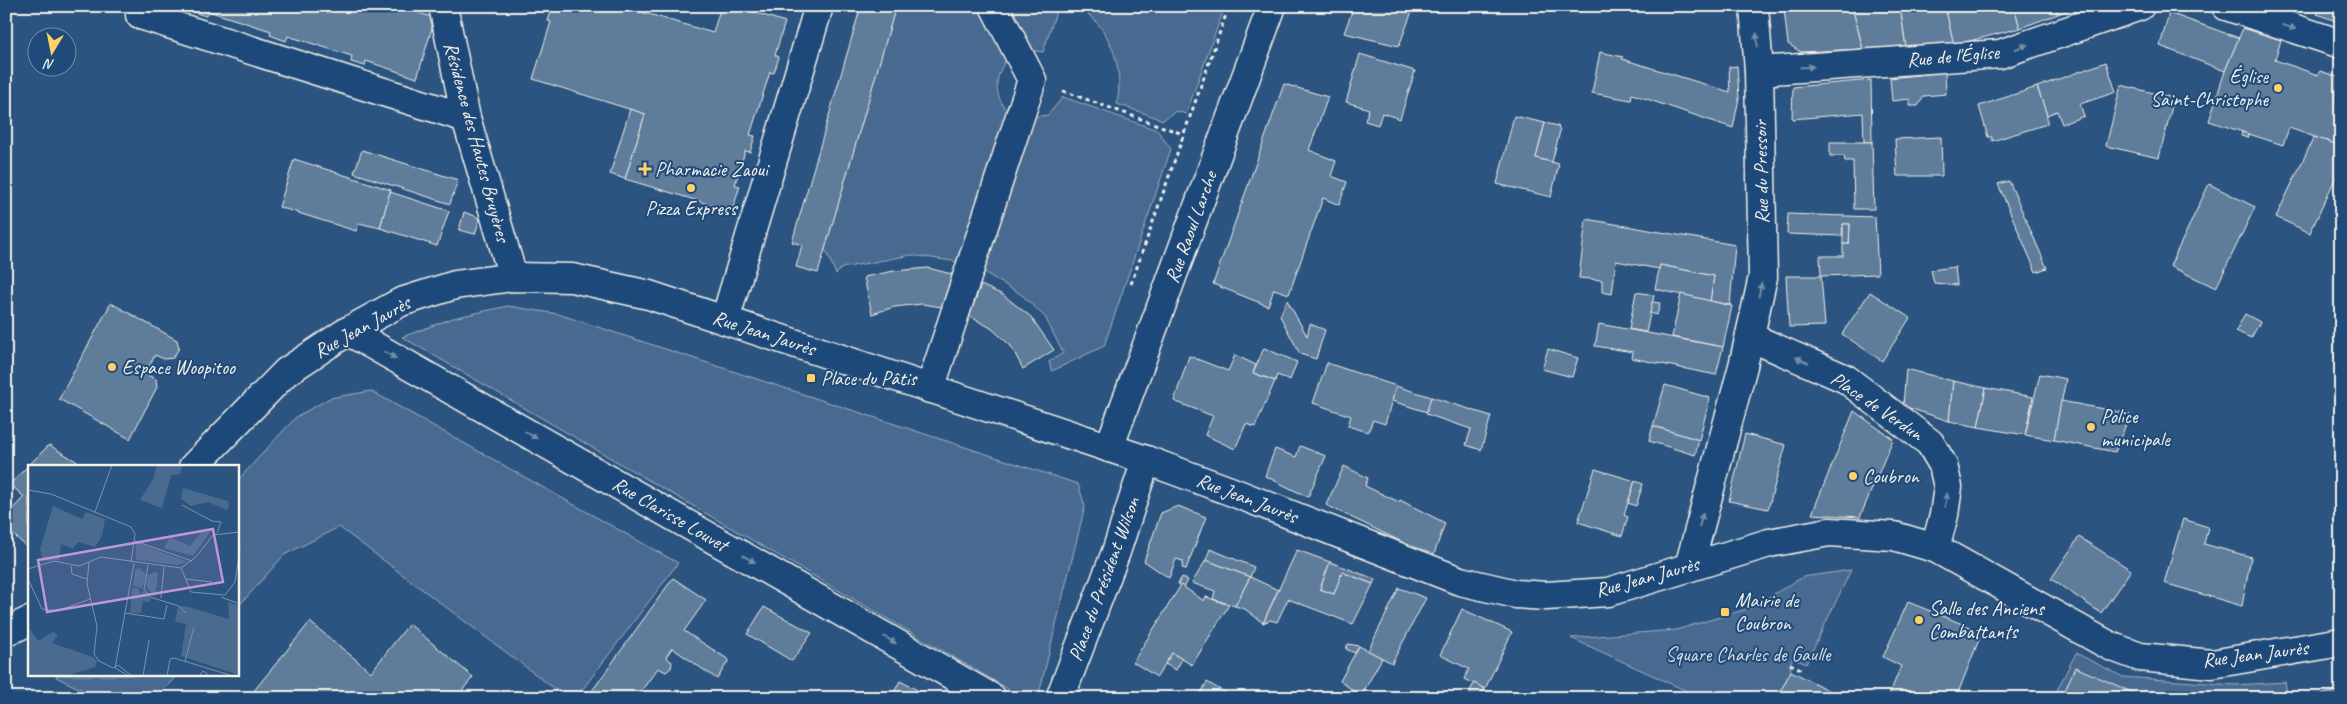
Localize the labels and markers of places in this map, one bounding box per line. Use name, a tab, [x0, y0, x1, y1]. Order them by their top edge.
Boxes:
place label: Église Saint-Christophe	[2151, 64, 2270, 112]
marker: Église Saint-Christophe	[2272, 82, 2284, 94]
place label: Pharmacie Zaoui	[655, 157, 770, 182]
marker: Pharmacie Zaoui	[639, 163, 651, 175]
marker: Pizza Express	[685, 182, 697, 194]
place label: Pizza Express	[645, 196, 739, 221]
place label: Espace Woopitoo	[122, 355, 236, 380]
marker: Espace Woopitoo	[106, 361, 118, 373]
place label: Place du Pâtis	[821, 366, 919, 391]
marker: Place du Pâtis	[805, 372, 817, 384]
place label: Police municipale	[2101, 404, 2171, 452]
marker: Police municipale	[2085, 421, 2097, 433]
place label: Coubron	[1863, 464, 1920, 489]
marker: Coubron	[1847, 470, 1859, 482]
place label: Mairie de Coubron	[1735, 588, 1800, 636]
place label: Salle des Anciens Combattants	[1929, 596, 2046, 644]
marker: Mairie de Coubron	[1719, 606, 1731, 618]
marker: Salle des Anciens Combattants	[1913, 614, 1925, 626]

